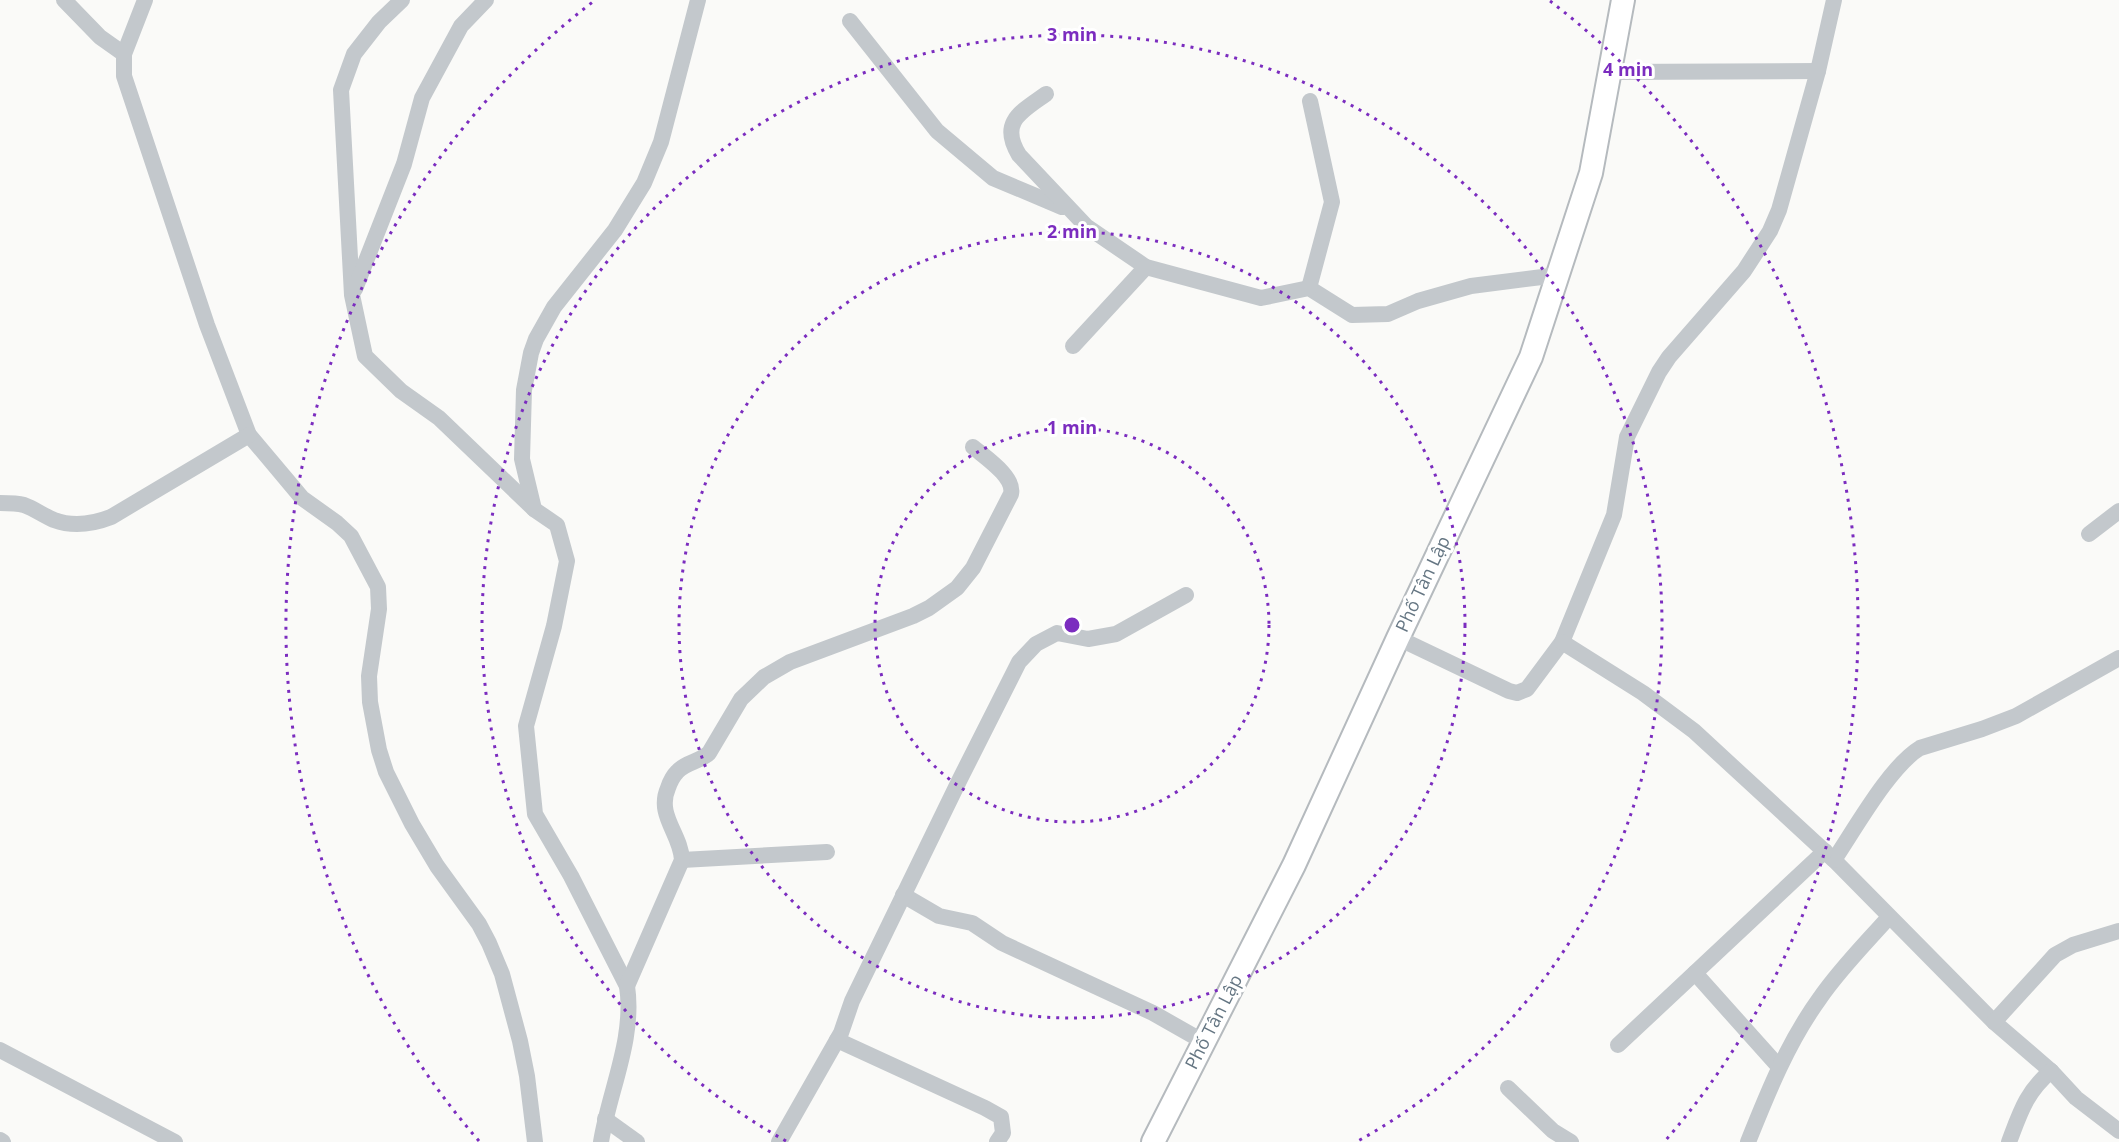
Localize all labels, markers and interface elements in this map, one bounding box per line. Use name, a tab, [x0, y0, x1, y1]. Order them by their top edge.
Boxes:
text: 3 min	[1047, 22, 1097, 46]
text: 4 min	[1603, 57, 1653, 81]
text: 2 min	[1047, 219, 1097, 243]
text: 1 min	[1047, 415, 1097, 439]
street label: Phố Tân Lập	[1389, 532, 1455, 636]
centre of rings	[1062, 615, 1082, 635]
street label: Phố Tân Lập	[1179, 970, 1247, 1073]

